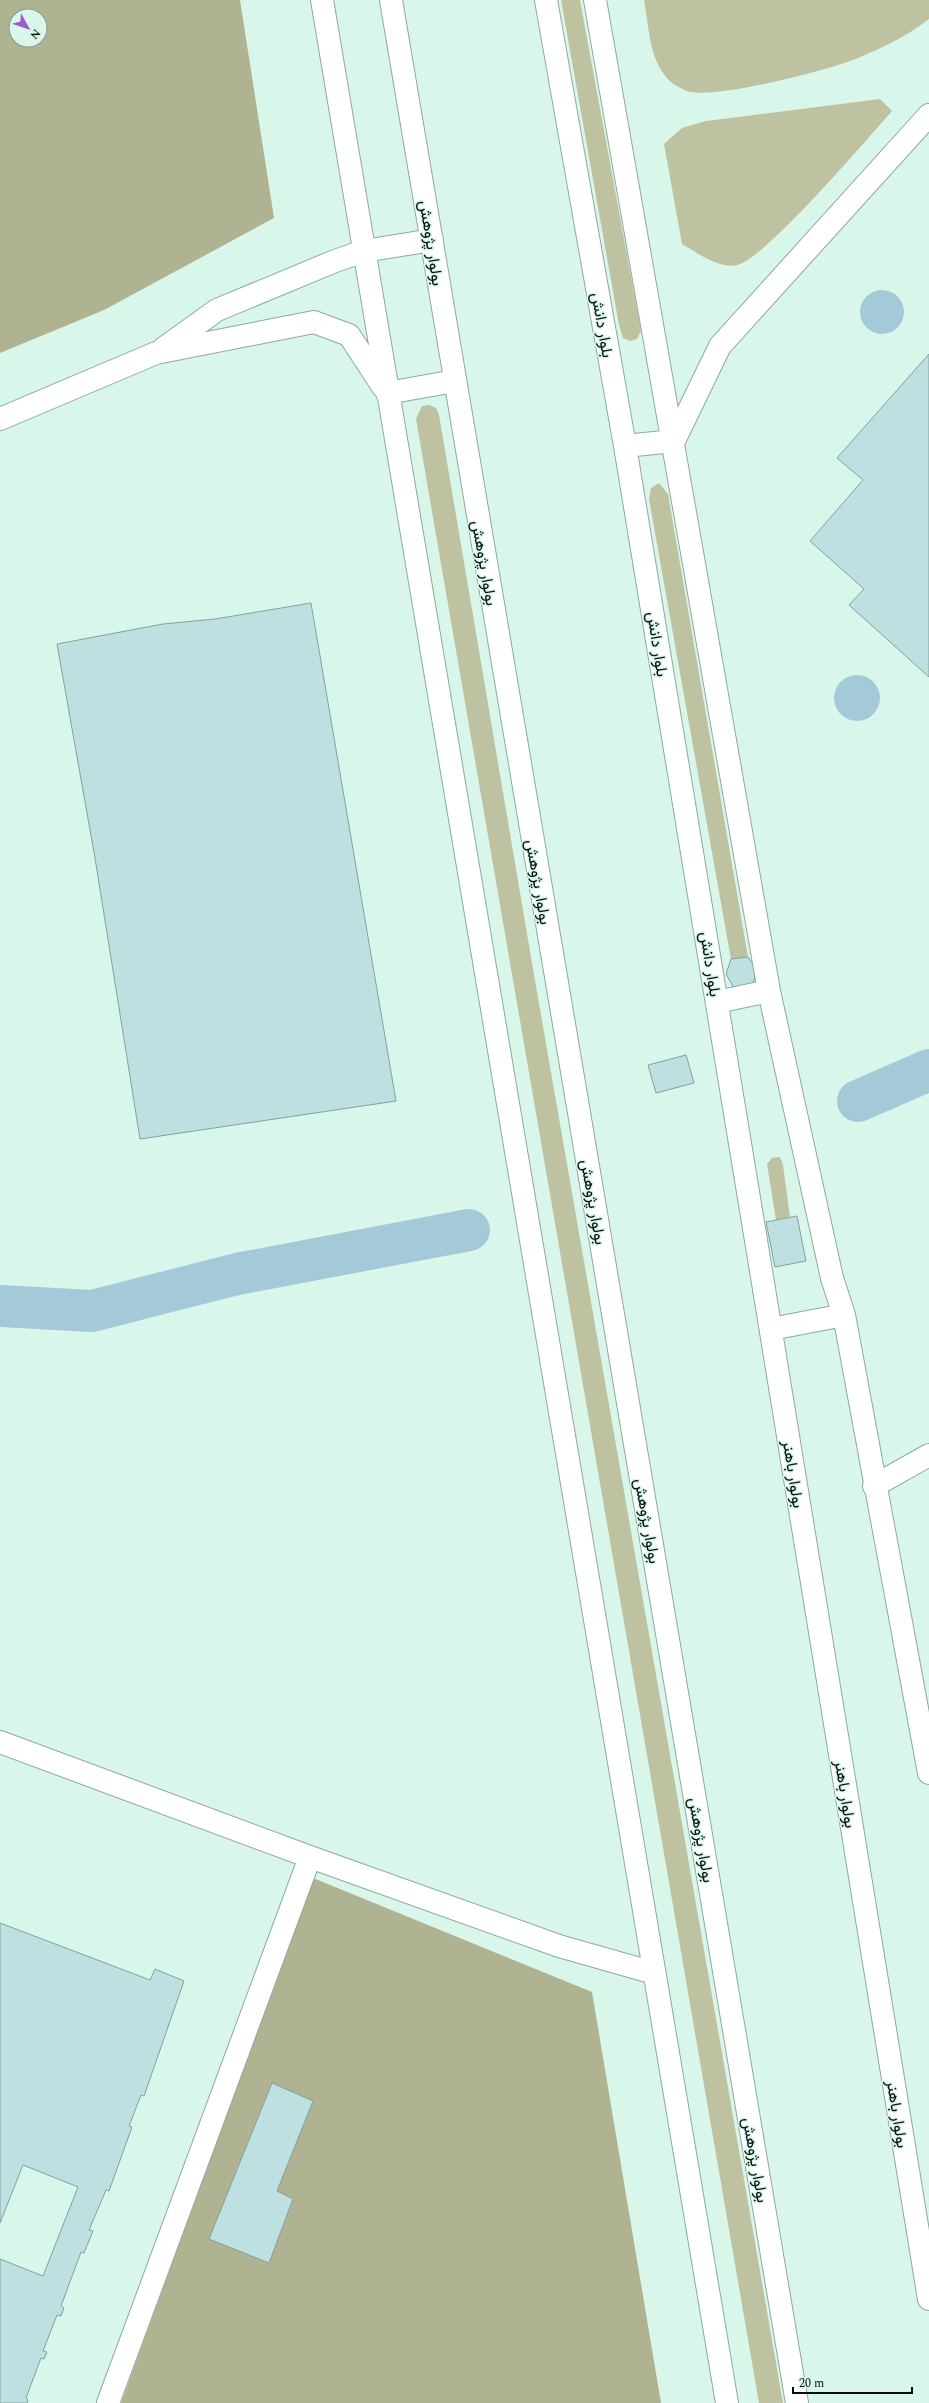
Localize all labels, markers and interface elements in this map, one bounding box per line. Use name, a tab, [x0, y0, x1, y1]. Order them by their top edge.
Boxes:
north arrow	[8, 8, 48, 48]
text: N	[26, 25, 45, 43]
street label: بولوار پژوهش	[412, 199, 450, 288]
street label: بلوار دانش	[584, 291, 620, 360]
street label: بولوار پژوهش	[465, 519, 503, 608]
street label: بلوار دانش	[640, 610, 674, 679]
street label: بولوار پژوهش	[519, 838, 557, 927]
street label: بلوار دانش	[693, 930, 727, 999]
street label: بولوار پژوهش	[574, 1158, 612, 1247]
street label: بولوار باهنر	[776, 1438, 810, 1510]
street label: بولوار پژوهش	[628, 1477, 666, 1566]
street label: بولوار باهنر	[828, 1758, 862, 1830]
street label: بولوار پژوهش	[682, 1796, 720, 1885]
street label: بولوار باهنر	[880, 2078, 914, 2150]
street label: بولوار پژوهش	[736, 2116, 774, 2205]
scale bar	[793, 2369, 912, 2395]
text: 20 m	[799, 2374, 824, 2393]

